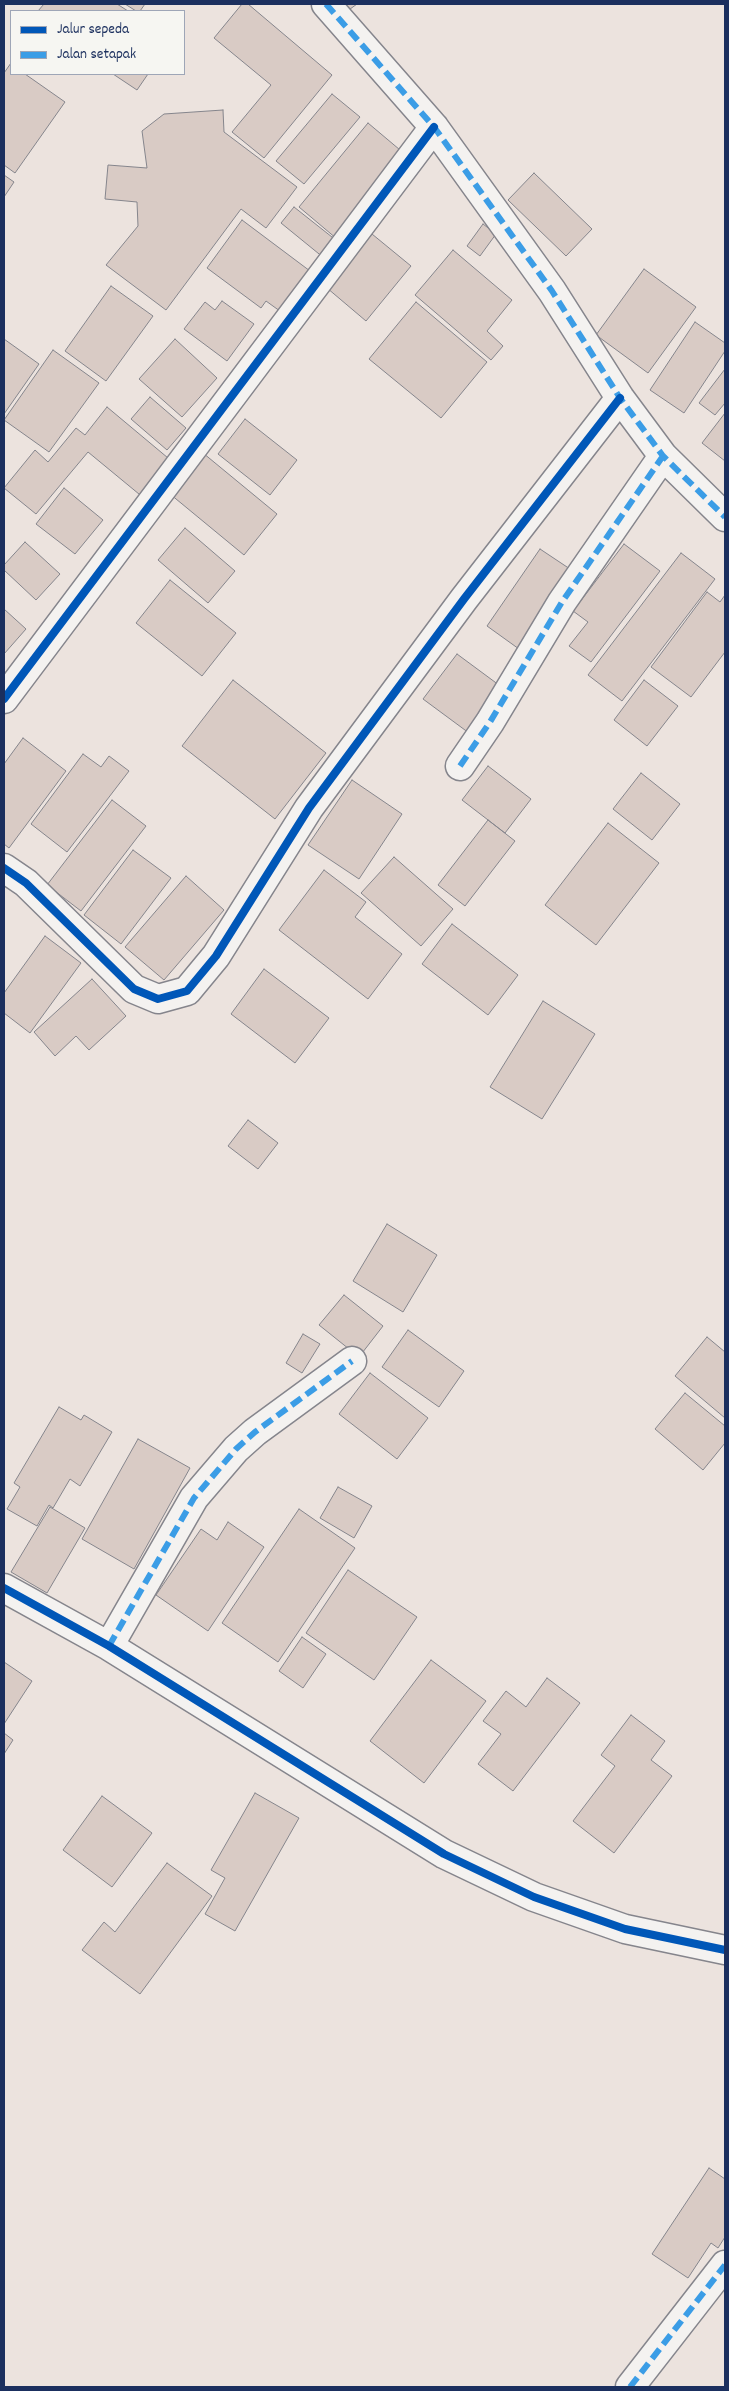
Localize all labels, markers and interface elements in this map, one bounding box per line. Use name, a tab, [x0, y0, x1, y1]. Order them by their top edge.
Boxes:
legend	[10, 10, 185, 75]
text: Jalur sepeda	[57, 19, 129, 41]
text: Jalan setapak	[57, 44, 136, 66]

